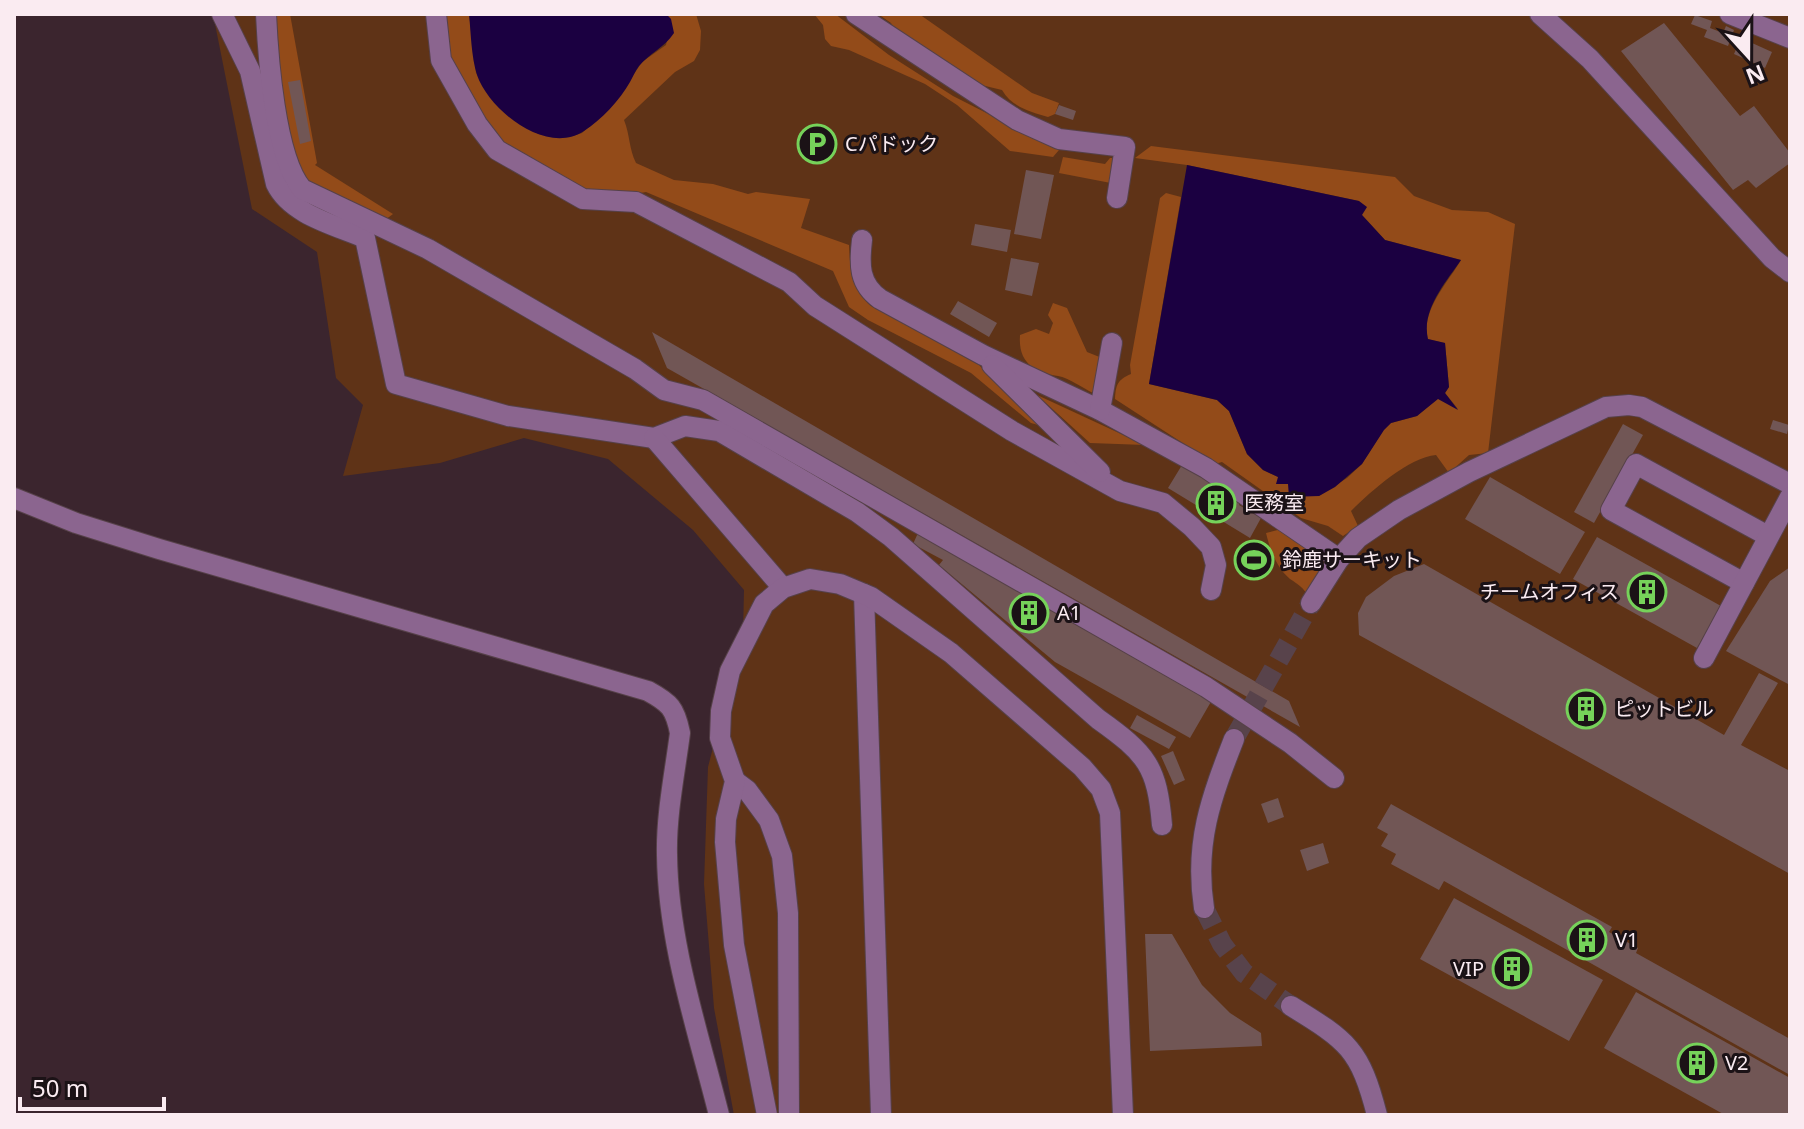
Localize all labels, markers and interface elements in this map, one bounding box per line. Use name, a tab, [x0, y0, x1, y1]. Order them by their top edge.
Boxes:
north arrow	[1708, 16, 1788, 96]
text: N	[1742, 58, 1769, 93]
parking icon: Cパドック	[796, 123, 838, 165]
place label: Cパドック	[845, 130, 938, 157]
building icon: 医務室	[1195, 482, 1237, 524]
place label: 医務室	[1244, 489, 1304, 516]
sports icon: 鈴鹿サーキット	[1233, 539, 1275, 581]
place label: 鈴鹿サーキット	[1282, 546, 1422, 573]
building icon: チームオフィス	[1626, 571, 1668, 613]
place label: チームオフィス	[1480, 578, 1619, 605]
building icon: A1	[1008, 592, 1050, 634]
place label: A1	[1057, 599, 1081, 626]
building icon: ピットビル	[1565, 688, 1607, 730]
place label: ピットビル	[1614, 695, 1714, 722]
building icon: V1	[1566, 919, 1608, 961]
place label: V1	[1615, 926, 1638, 953]
building icon: VIP	[1491, 948, 1533, 990]
place label: VIP	[1453, 955, 1484, 982]
building icon: V2	[1676, 1042, 1718, 1084]
place label: V2	[1725, 1049, 1748, 1076]
scale bar	[20, 1061, 164, 1111]
text: 50 m	[32, 1071, 88, 1104]

